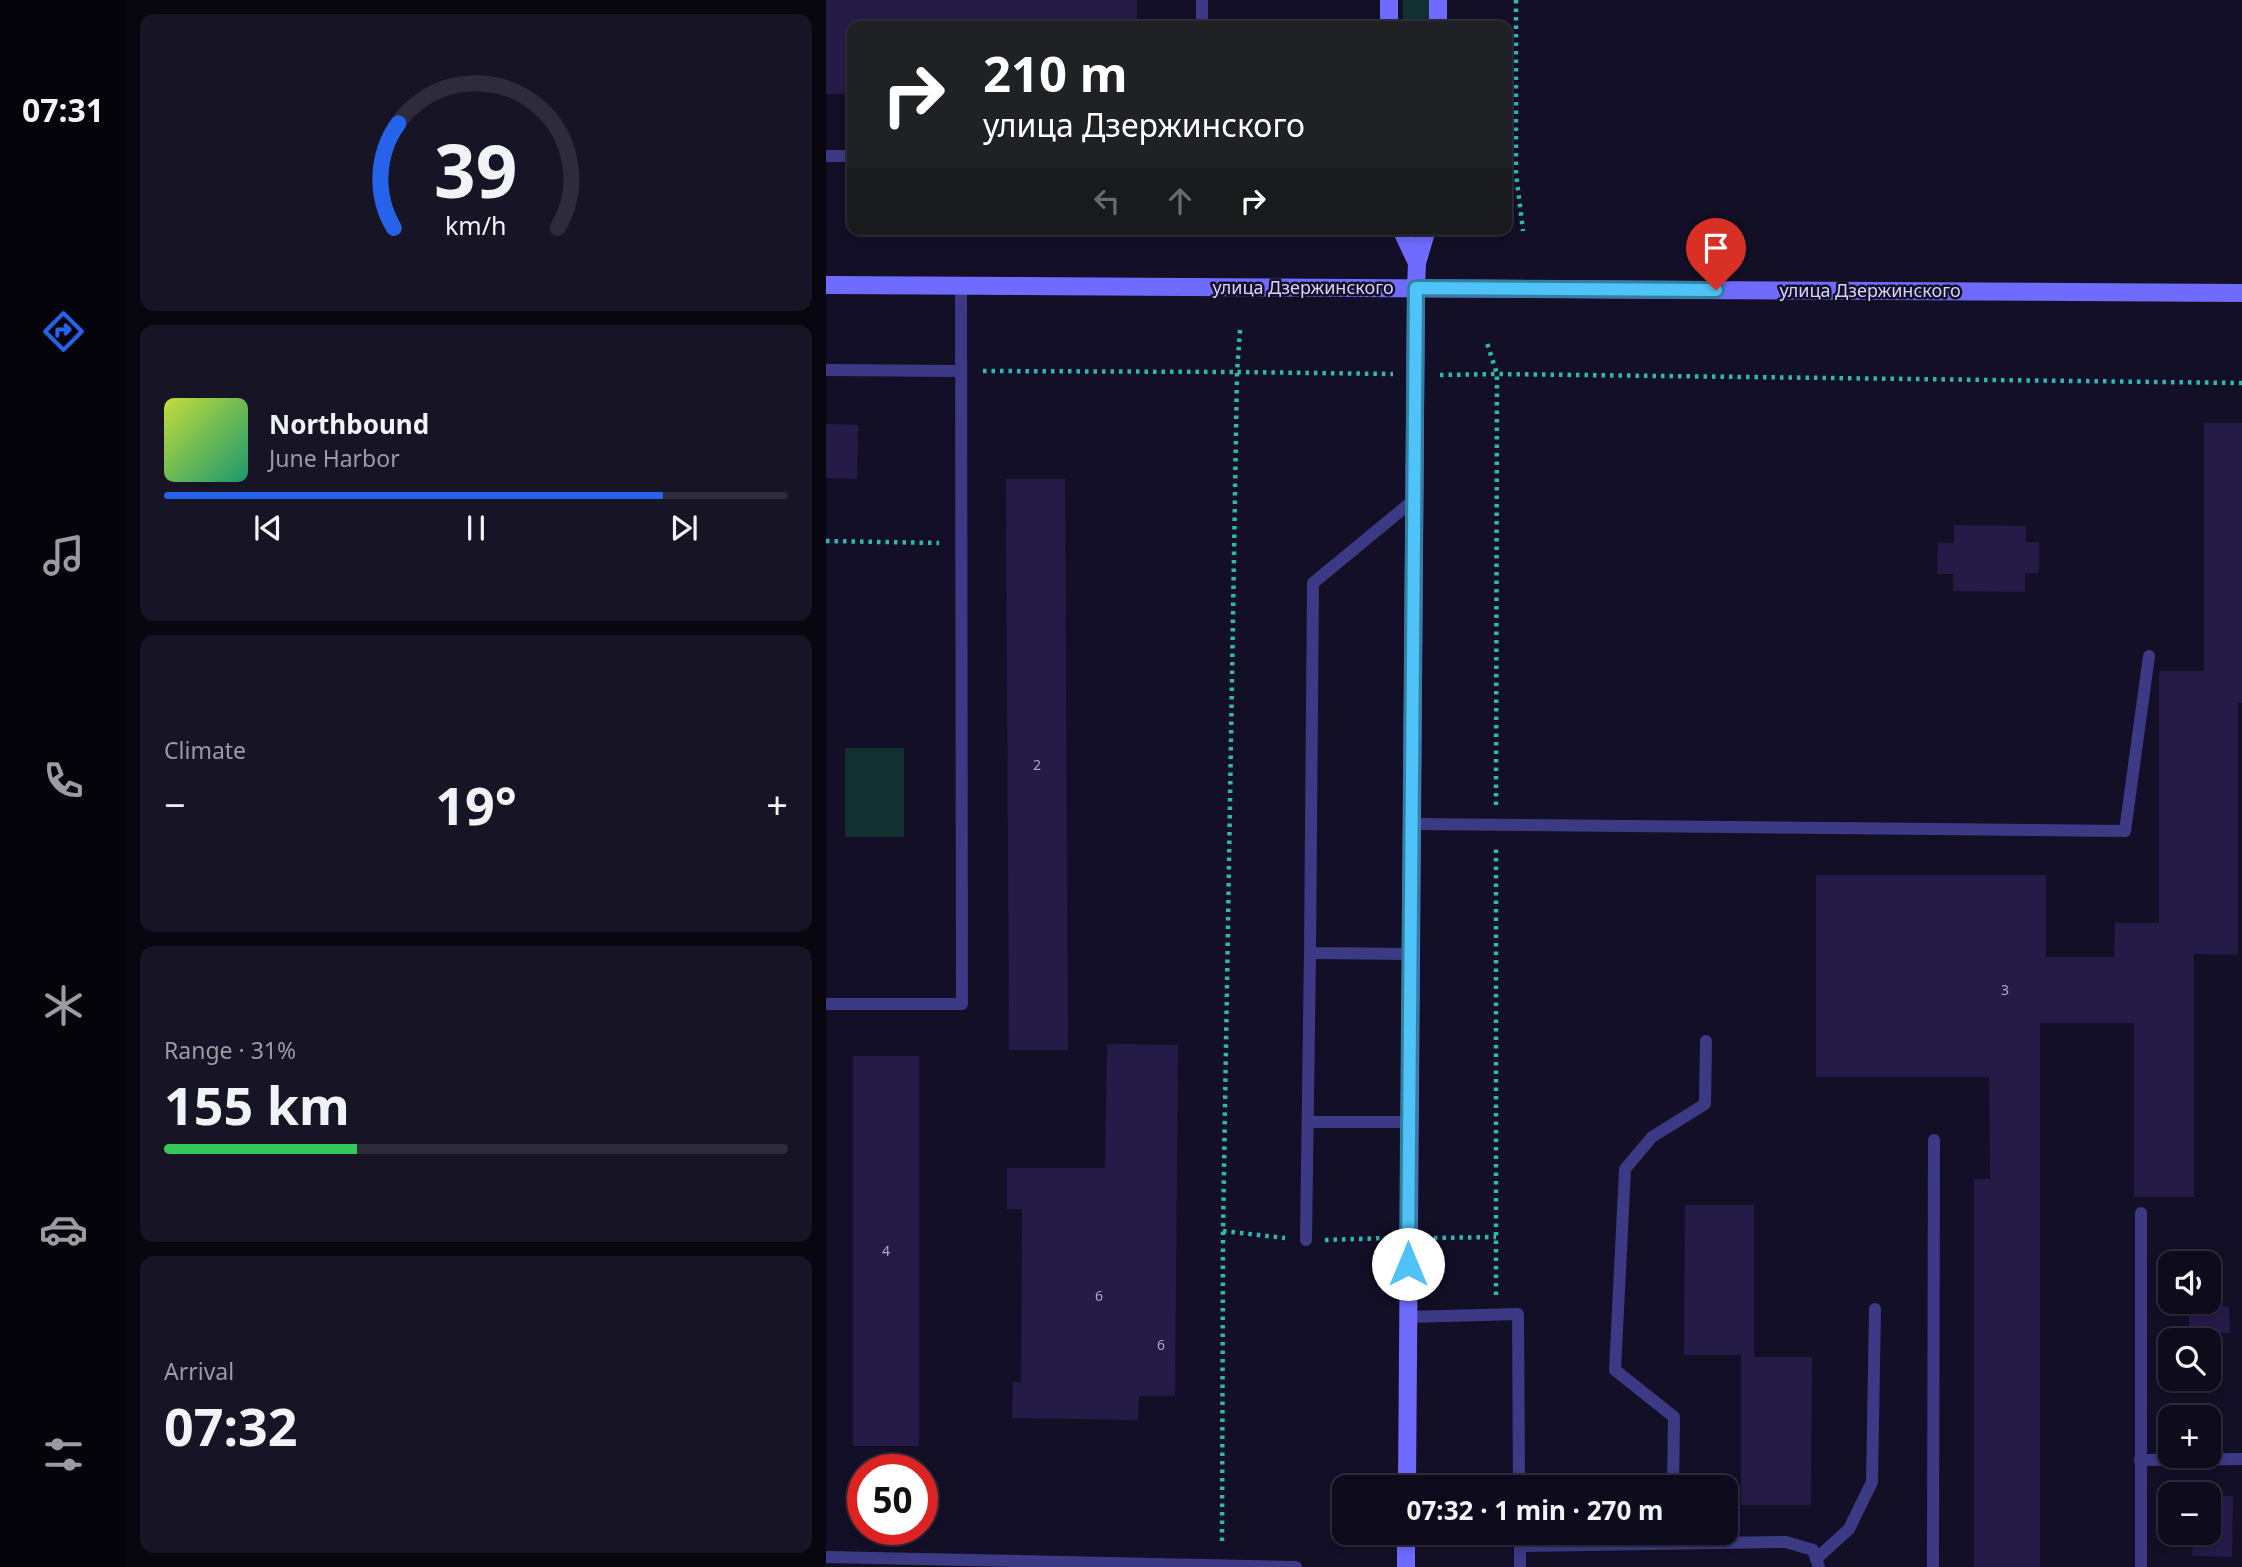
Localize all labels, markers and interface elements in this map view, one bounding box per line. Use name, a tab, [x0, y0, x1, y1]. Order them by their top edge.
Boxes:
text: 210 m	[983, 40, 1128, 106]
icon: right	[868, 49, 959, 140]
text: 07:31	[22, 88, 104, 131]
text: улица Дзержинского	[983, 103, 1305, 146]
text: 39	[434, 121, 518, 220]
icon: left	[1088, 182, 1126, 220]
icon: ahead	[1161, 182, 1199, 220]
icon: right	[1234, 182, 1272, 220]
text: km/h	[445, 208, 507, 242]
pin	[1686, 218, 1746, 290]
icon: arrive	[1697, 229, 1735, 267]
street label: улица Дзержинского	[1212, 275, 1394, 299]
street label: улица Дзержинского	[1779, 278, 1961, 302]
icon: directions	[39, 307, 88, 356]
text: Northbound	[269, 406, 429, 442]
text: June Harbor	[269, 442, 400, 474]
icon: previous	[249, 509, 287, 547]
icon: pause	[457, 509, 495, 547]
icon: next	[665, 509, 703, 547]
icon: music	[39, 531, 88, 580]
text: Climate	[164, 734, 246, 766]
house number: 2	[1033, 755, 1041, 774]
icon: phone	[39, 756, 88, 805]
text: 19°	[435, 769, 517, 840]
text: −	[164, 778, 186, 830]
text: +	[766, 778, 788, 830]
house number: 3	[2001, 980, 2009, 999]
icon: climate	[39, 981, 88, 1030]
text: Range · 31%	[164, 1034, 296, 1066]
text: 155 km	[164, 1069, 350, 1140]
icon: car	[39, 1205, 88, 1254]
position arrow	[1371, 1227, 1445, 1301]
house number: 4	[882, 1241, 890, 1260]
map controls	[2158, 1251, 2221, 1545]
button: sound	[2158, 1251, 2221, 1314]
house number: 6	[1095, 1286, 1103, 1305]
button: search	[2158, 1328, 2221, 1391]
house number: 6	[1157, 1335, 1165, 1354]
text: Arrival	[164, 1355, 234, 1387]
text: 07:32	[164, 1390, 298, 1461]
button: +	[2158, 1405, 2221, 1468]
icon: filters	[39, 1430, 88, 1479]
speed limit sign: 50	[847, 1454, 938, 1545]
button: −	[2158, 1482, 2221, 1545]
text: 07:32 · 1 min · 270 m	[1407, 1492, 1663, 1528]

